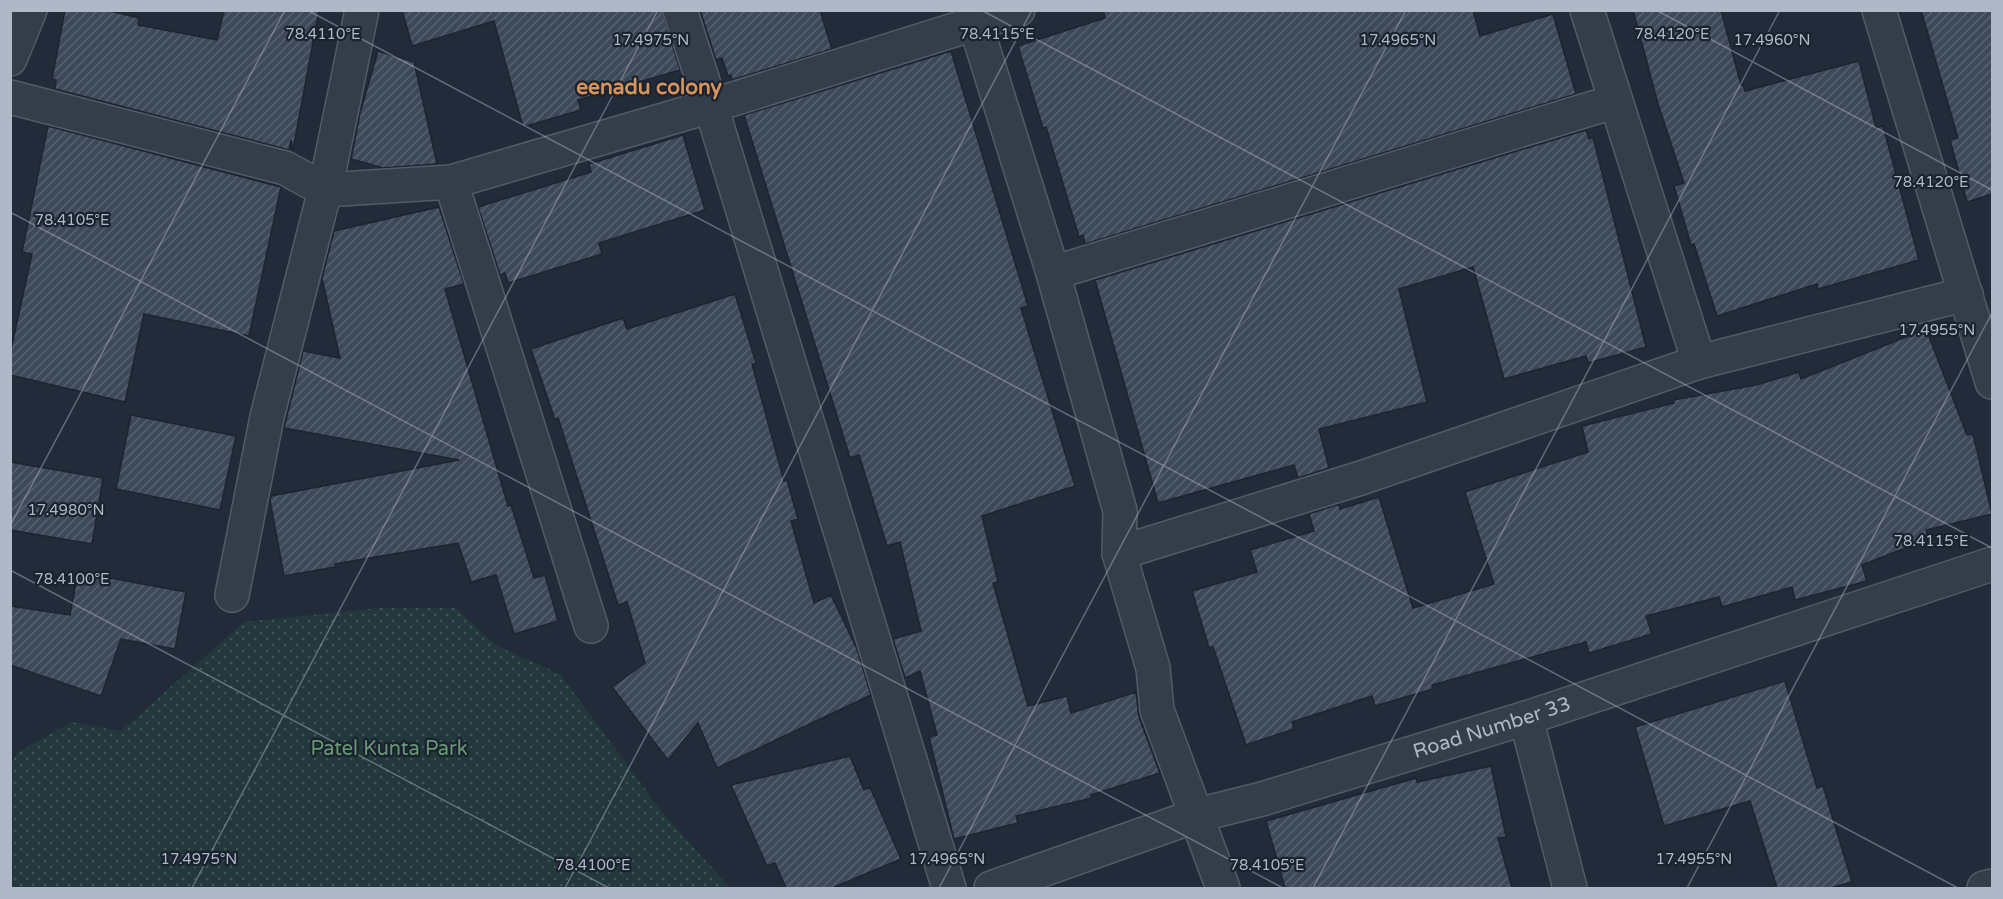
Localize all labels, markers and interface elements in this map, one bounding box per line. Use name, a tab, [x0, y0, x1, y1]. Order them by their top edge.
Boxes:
text: 78.4110°E	[285, 25, 361, 43]
text: 78.4115°E	[959, 25, 1035, 43]
text: 78.4120°E	[1634, 25, 1710, 43]
text: 17.4975°N	[613, 31, 689, 49]
text: 17.4965°N	[1360, 31, 1436, 49]
text: 17.4960°N	[1733, 31, 1811, 49]
district label: eenadu colony	[576, 75, 723, 100]
text: 78.4120°E	[1893, 173, 1969, 191]
text: 78.4105°E	[34, 211, 110, 229]
text: 17.4955°N	[1899, 321, 1975, 339]
text: 17.4980°N	[27, 501, 105, 519]
text: 78.4115°E	[1893, 532, 1969, 550]
text: 78.4100°E	[34, 570, 110, 588]
street label: Road Number 33	[1410, 692, 1574, 764]
park label: Patel Kunta Park	[310, 737, 468, 761]
text: 17.4975°N	[161, 850, 237, 868]
text: 17.4965°N	[909, 850, 985, 868]
text: 17.4955°N	[1656, 850, 1732, 868]
text: 78.4100°E	[555, 856, 631, 874]
text: 78.4105°E	[1229, 856, 1305, 874]

